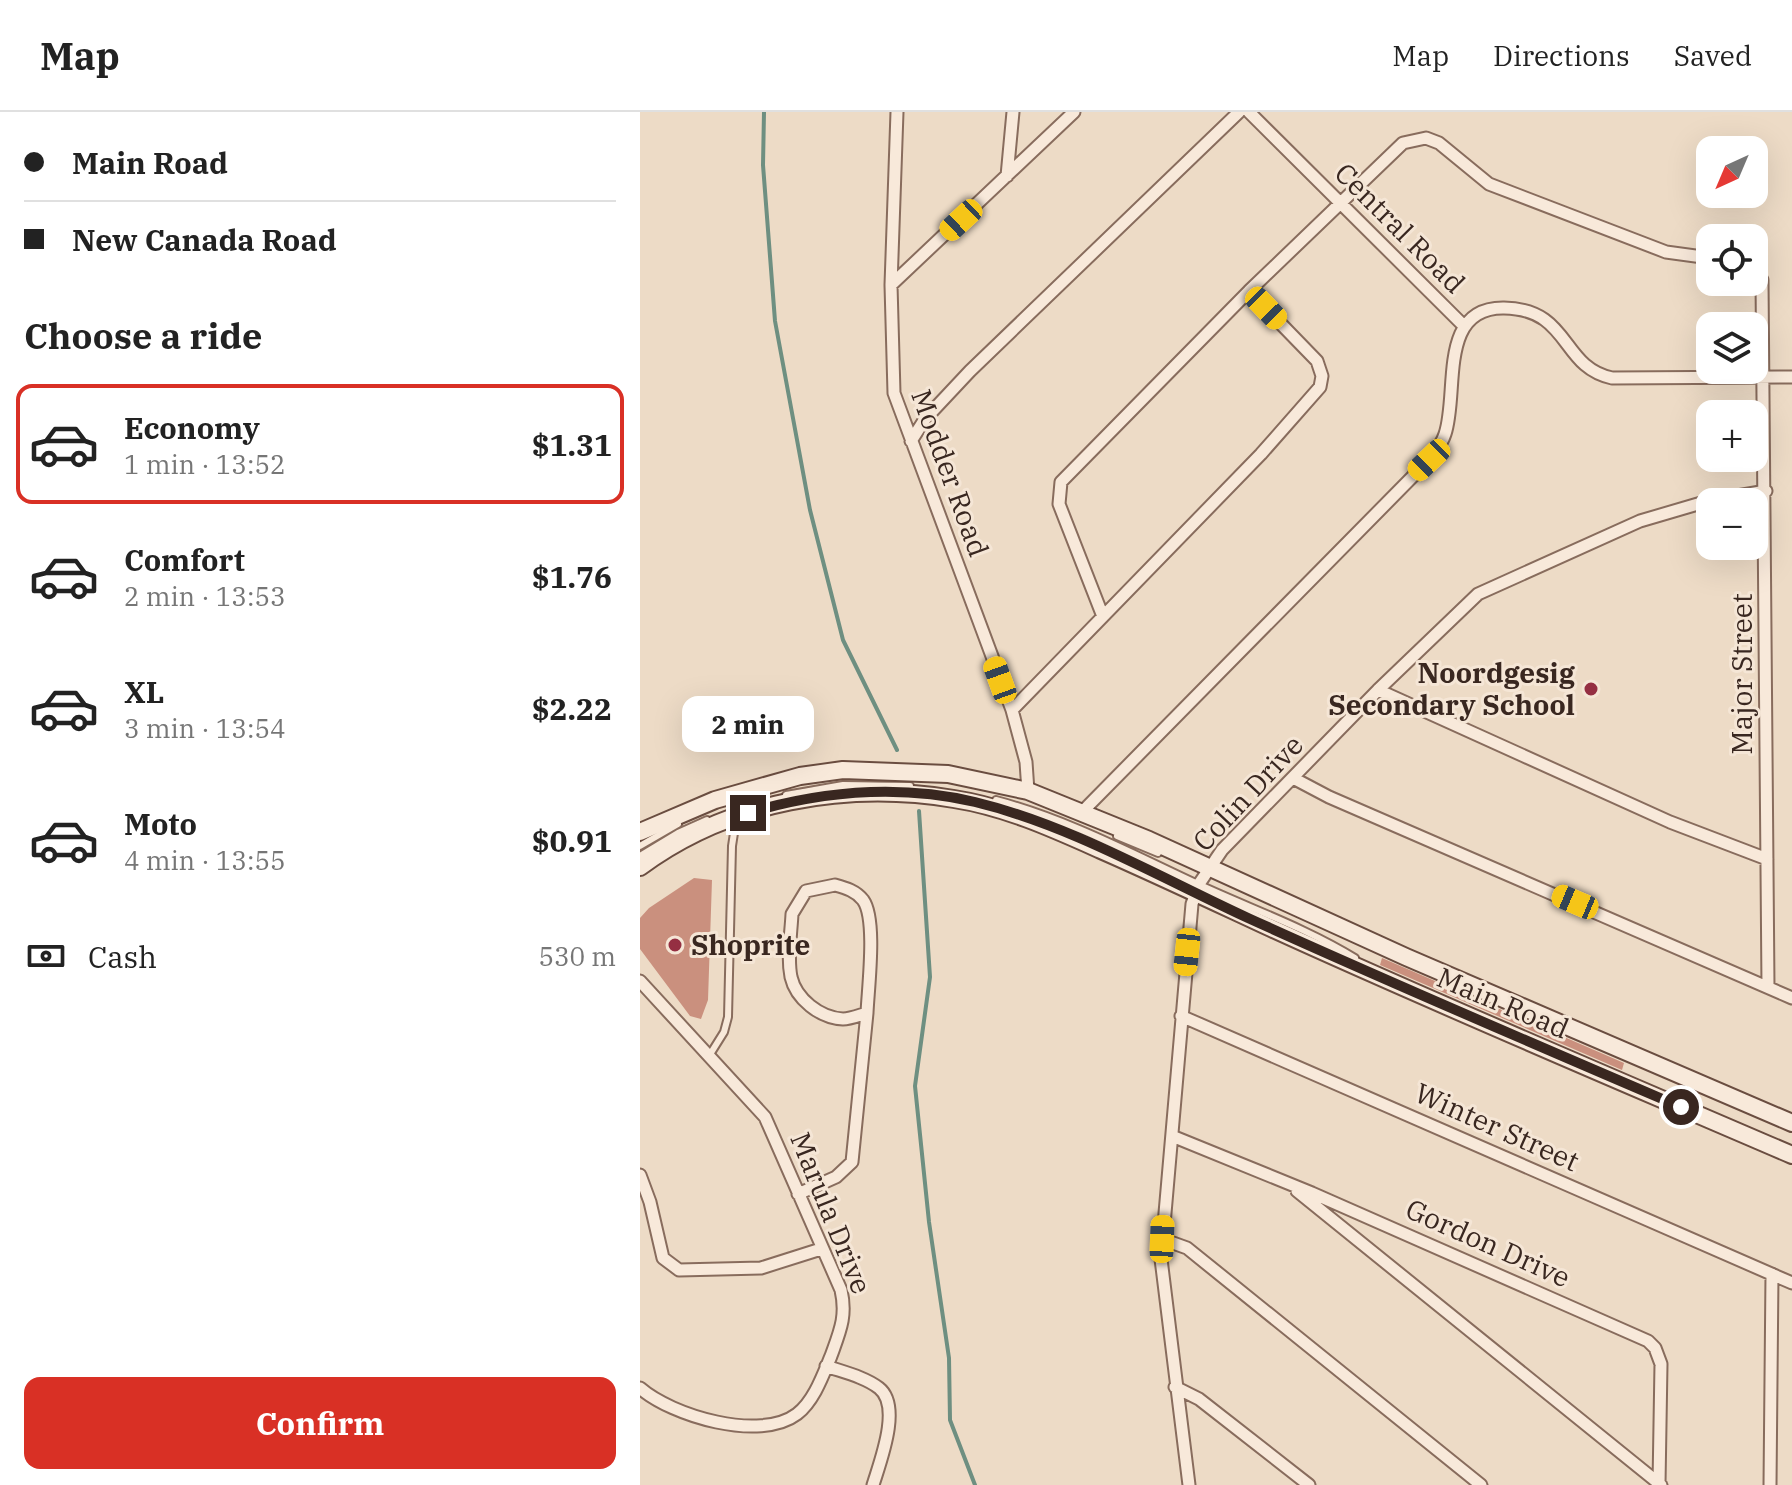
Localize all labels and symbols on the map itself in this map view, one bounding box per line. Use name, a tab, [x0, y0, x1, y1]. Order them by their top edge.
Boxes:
north arrow	[1696, 136, 1768, 208]
street label: Central Road	[1327, 154, 1474, 301]
car	[935, 195, 987, 245]
car	[1241, 282, 1291, 334]
street label: Modder Road	[903, 384, 998, 561]
car	[1403, 435, 1455, 485]
street label: Major Street	[1723, 593, 1760, 755]
car	[981, 653, 1019, 707]
place label: Noordgesig Secondary School	[1328, 654, 1576, 723]
marker: Noordgesig Secondary School	[1582, 680, 1600, 698]
callout: 2 min	[682, 697, 814, 753]
street label: Colin Drive	[1184, 727, 1311, 859]
route end	[730, 795, 766, 831]
car	[1548, 882, 1602, 922]
place label: Shoprite	[691, 926, 810, 963]
car	[1173, 927, 1201, 977]
marker: Shoprite	[666, 936, 684, 954]
street label: Main Road	[1432, 958, 1575, 1047]
street label: Winter Street	[1409, 1074, 1585, 1179]
route start	[1663, 1089, 1699, 1125]
street label: Marula Drive	[782, 1127, 881, 1299]
street label: Gordon Drive	[1400, 1190, 1576, 1295]
car	[1149, 1215, 1175, 1263]

